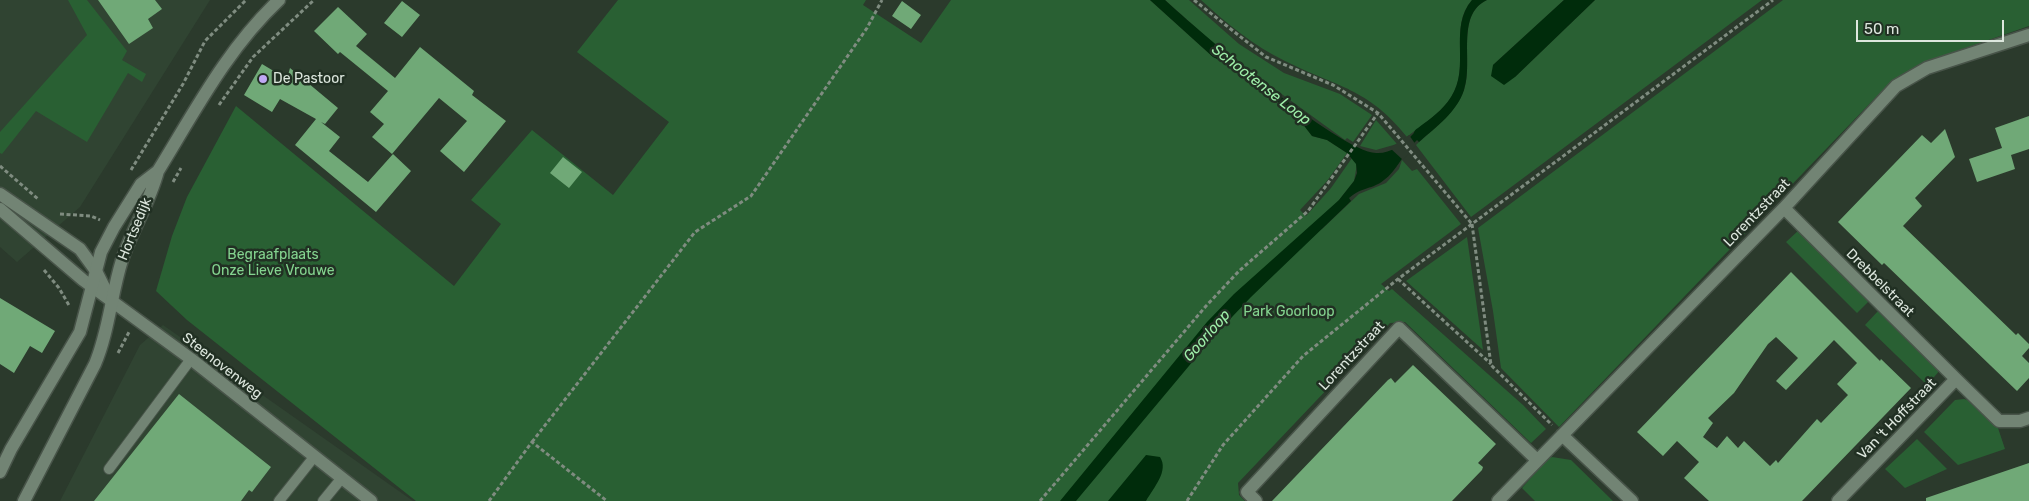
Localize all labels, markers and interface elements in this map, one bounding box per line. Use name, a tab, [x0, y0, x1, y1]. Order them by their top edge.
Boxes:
scale bar	[1859, 10, 2006, 42]
text: 50 m	[1864, 20, 1899, 38]
water label: Schootense Loop	[1208, 41, 1314, 129]
place label: De Pastoor	[273, 71, 344, 87]
marker: De Pastoor	[257, 73, 269, 85]
street label: Lorentzstraat	[1720, 175, 1794, 251]
street label: Hortsedijk	[115, 195, 155, 263]
street label: Drebbelstraat	[1843, 246, 1917, 320]
park label: Begraafplaats Onze Lieve Vrouwe	[211, 247, 335, 280]
park label: Park Goorloop	[1243, 304, 1335, 320]
water label: Goorloop	[1180, 306, 1234, 366]
street label: Lorentzstraat	[1316, 318, 1388, 394]
street label: Steenovenweg	[179, 329, 265, 403]
street label: Van 't Hoffstraat	[1854, 375, 1940, 463]

